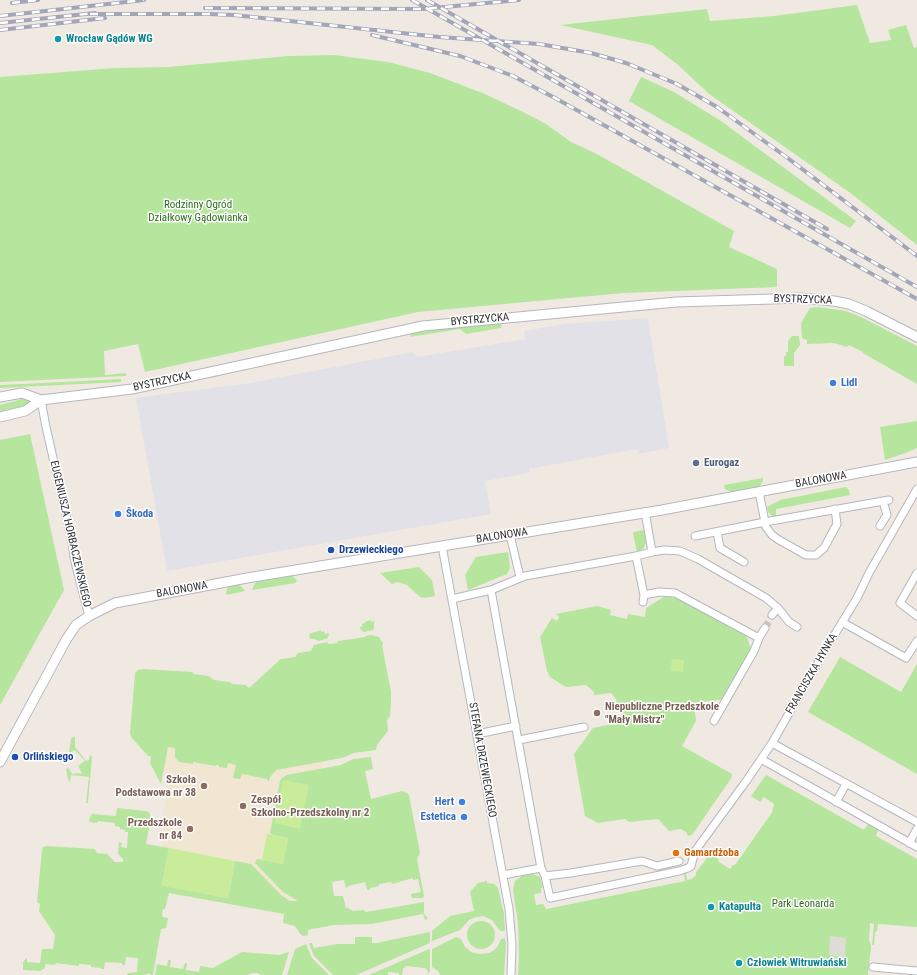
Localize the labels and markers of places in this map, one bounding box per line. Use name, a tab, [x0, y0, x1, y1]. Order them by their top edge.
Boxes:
place label: Wrocław Gądów WG	[66, 32, 153, 46]
marker: Wrocław Gądów WG	[53, 34, 63, 44]
place label: Lidl	[841, 376, 857, 390]
marker: Lidl	[828, 378, 838, 388]
place label: Eurogaz	[704, 456, 739, 470]
marker: Eurogaz	[691, 458, 701, 468]
place label: Škoda	[126, 507, 153, 521]
marker: Škoda	[113, 509, 123, 519]
place label: Drzewieckiego	[339, 543, 403, 557]
marker: Drzewieckiego	[326, 545, 336, 555]
place label: Niepubliczne Przedszkole "Mały Mistrz"	[605, 700, 719, 726]
marker: Niepubliczne Przedszkole "Mały Mistrz"	[592, 708, 602, 718]
place label: Orlińskiego	[23, 750, 74, 764]
marker: Orlińskiego	[10, 752, 20, 762]
place label: Szkoła Podstawowa nr 38	[116, 773, 196, 799]
marker: Szkoła Podstawowa nr 38	[199, 781, 209, 791]
place label: Zespół Szkolno-Przedszkolny nr 2	[251, 793, 369, 819]
place label: Hert	[435, 795, 454, 809]
marker: Hert	[457, 797, 467, 807]
marker: Zespół Szkolno-Przedszkolny nr 2	[238, 801, 248, 811]
place label: Estetica	[421, 810, 456, 824]
marker: Estetica	[459, 812, 469, 822]
place label: Przedszkole nr 84	[128, 816, 182, 842]
marker: Przedszkole nr 84	[185, 824, 195, 834]
place label: Gamardżoba	[684, 846, 739, 860]
marker: Gamardżoba	[671, 848, 681, 858]
place label: Katapulta	[719, 900, 761, 914]
marker: Katapulta	[706, 902, 716, 912]
place label: Człowiek Witruwiański	[747, 956, 846, 970]
marker: Człowiek Witruwiański	[734, 958, 744, 968]

